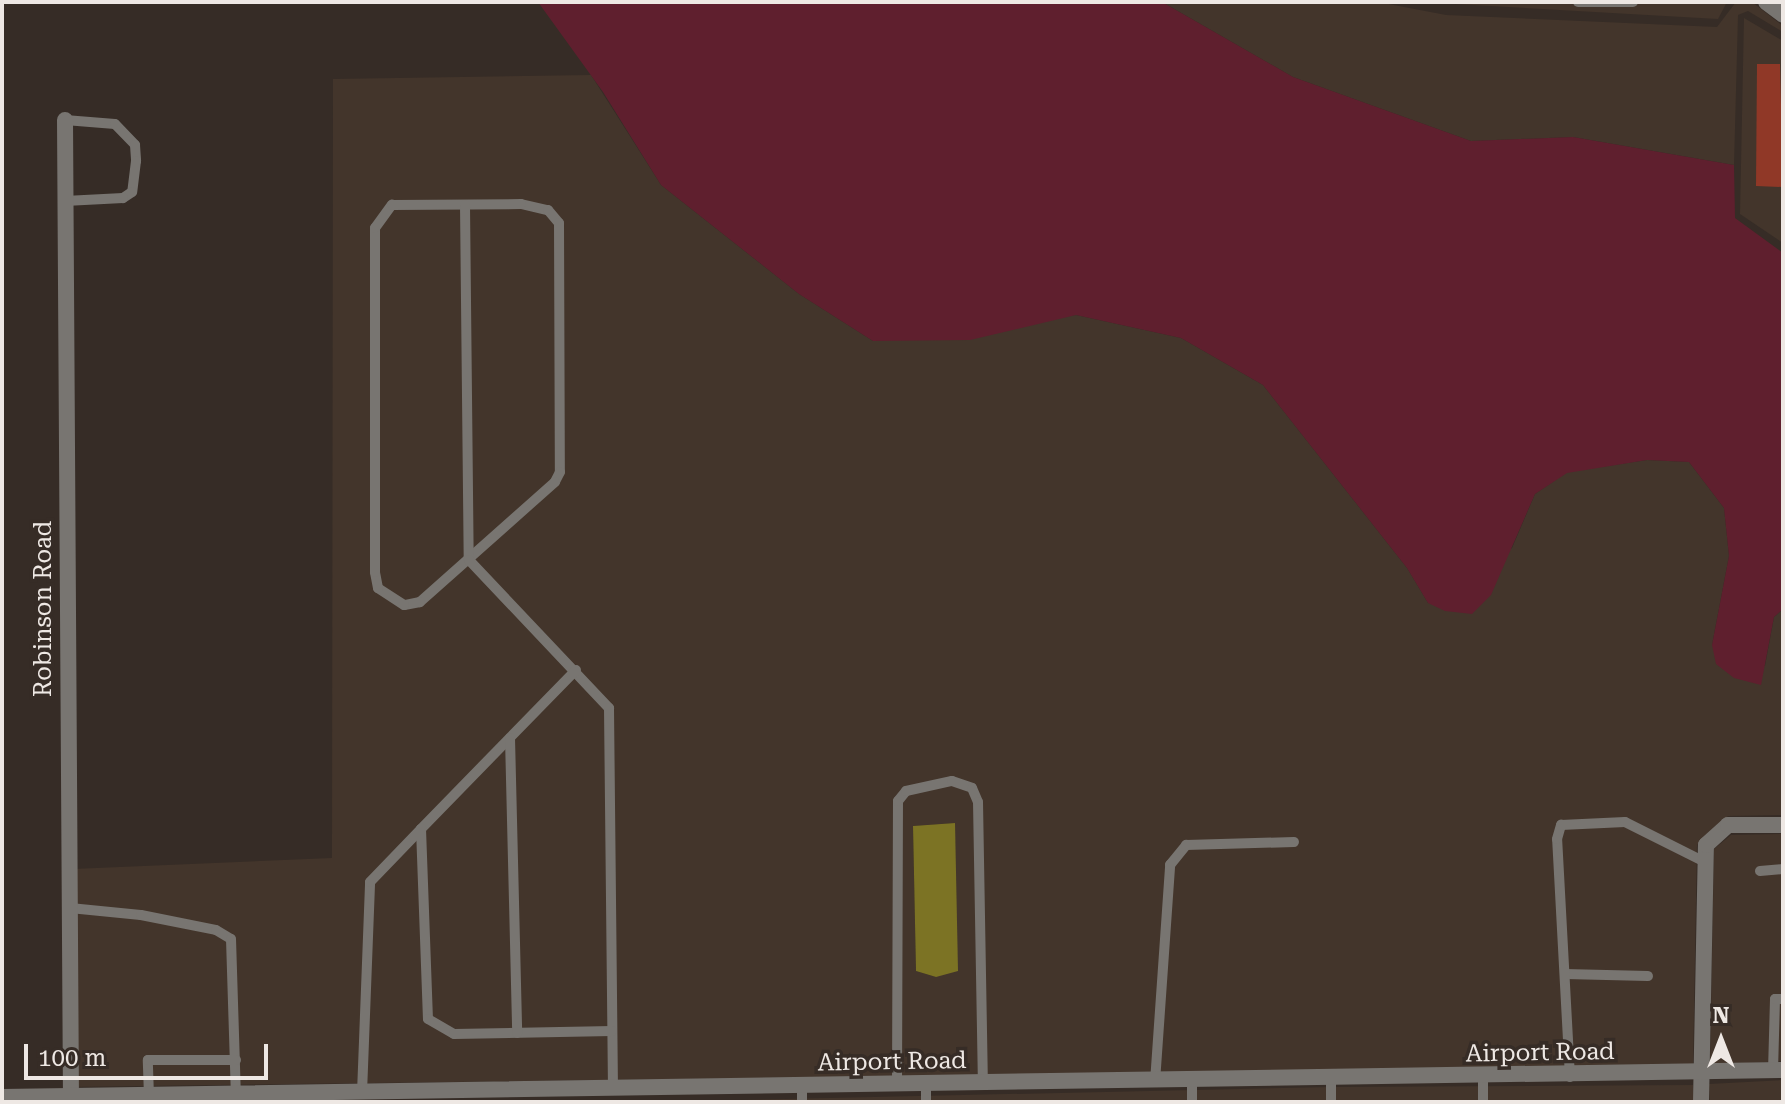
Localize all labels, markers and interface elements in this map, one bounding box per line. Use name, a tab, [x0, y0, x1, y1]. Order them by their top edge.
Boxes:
street label: Robinson Road	[30, 521, 58, 697]
north arrow	[1681, 1000, 1761, 1080]
text: N	[1713, 1003, 1729, 1028]
scale bar	[28, 1028, 272, 1078]
street label: Airport Road	[1465, 1037, 1615, 1069]
text: 100 m	[38, 1044, 106, 1072]
street label: Airport Road	[817, 1046, 967, 1078]

